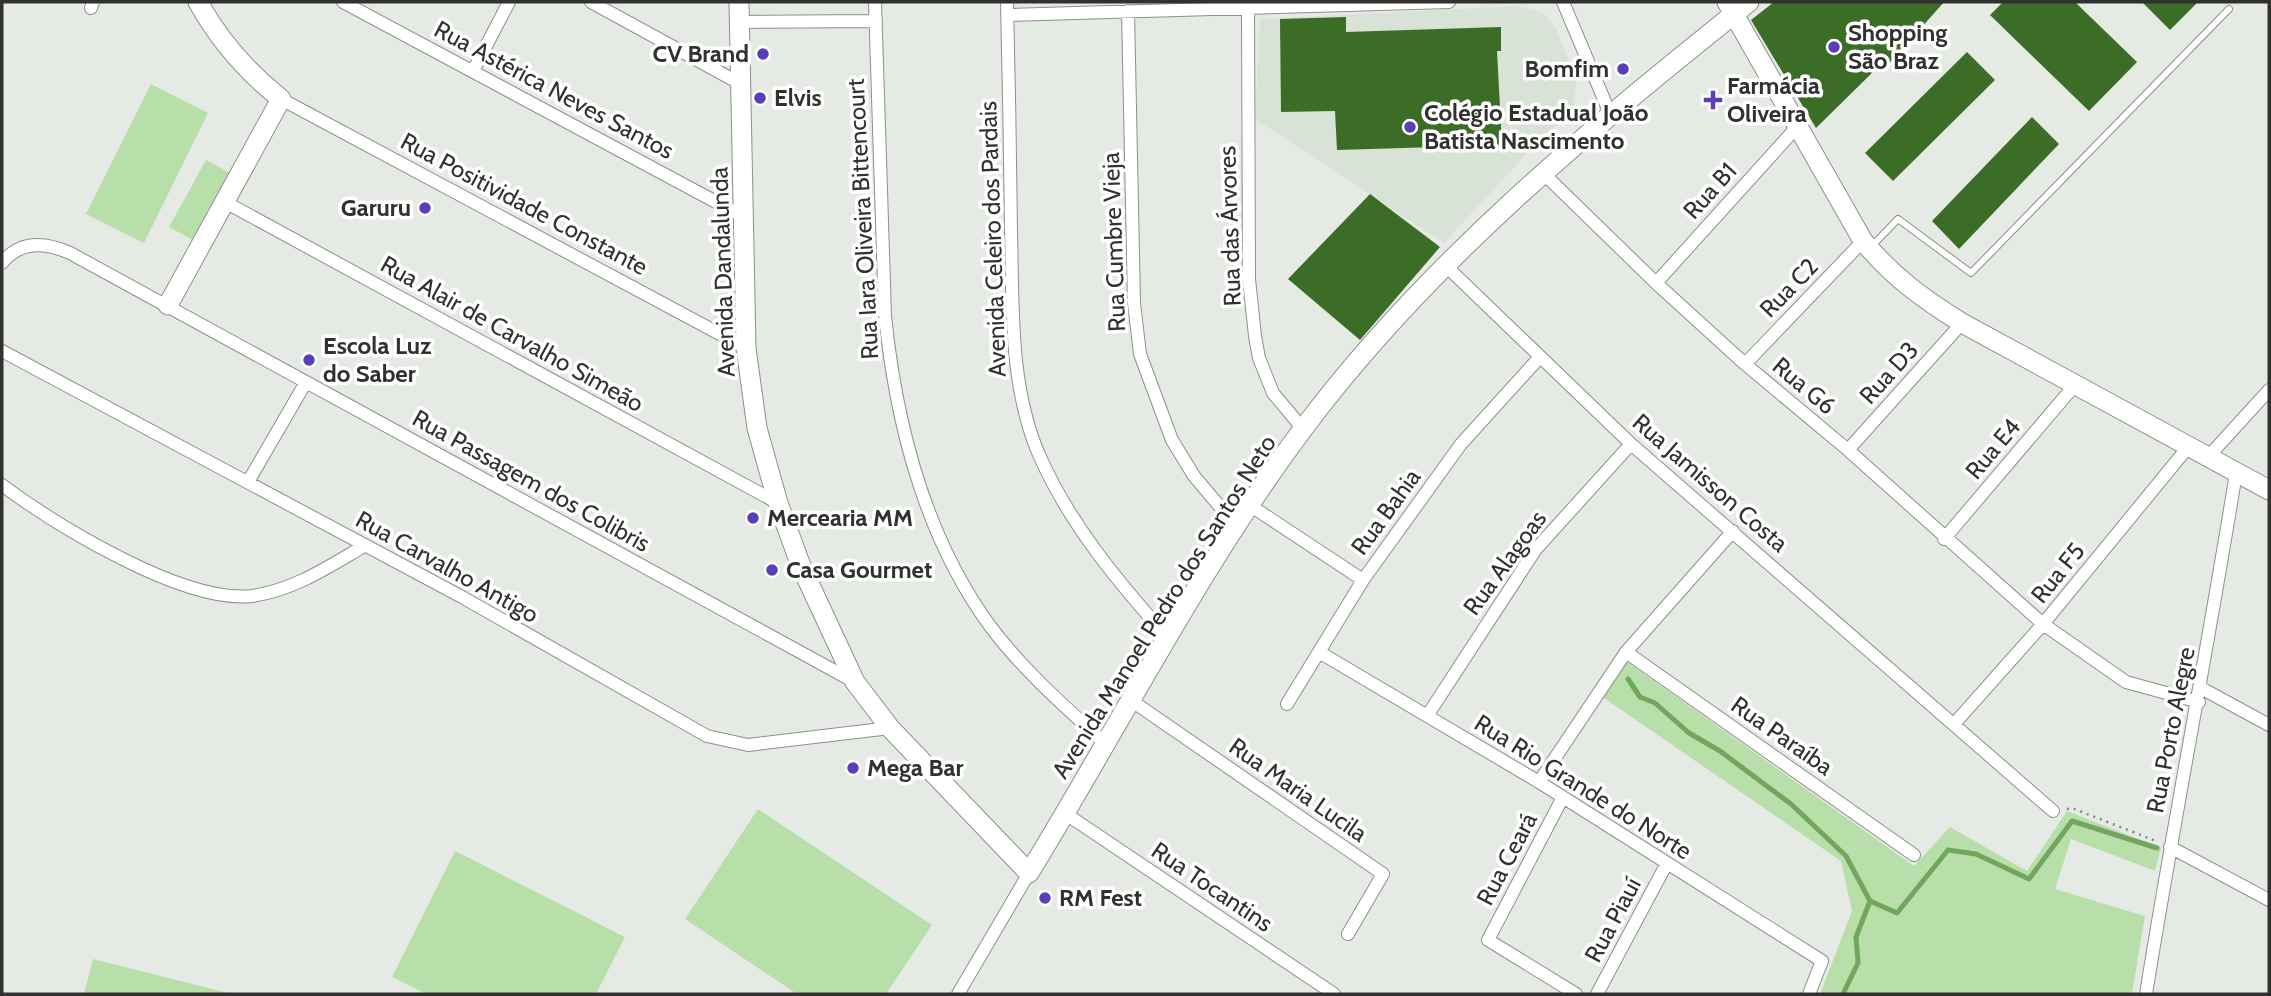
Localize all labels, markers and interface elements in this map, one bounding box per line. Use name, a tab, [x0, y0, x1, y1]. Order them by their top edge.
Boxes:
street label: Rua Astérica Neves Santos	[430, 14, 679, 165]
place label: Shopping São Braz	[1848, 18, 1947, 75]
place label: CV Brand	[653, 39, 749, 68]
marker: Shopping São Braz	[1826, 39, 1842, 55]
marker: CV Brand	[755, 46, 771, 62]
place label: Bomfim	[1524, 54, 1609, 83]
marker: Bomfim	[1615, 61, 1631, 77]
place label: Farmácia Oliveira	[1727, 71, 1820, 128]
street label: Rua Iara Oliveira Bittencourt	[841, 78, 884, 360]
place label: Elvis	[774, 83, 822, 112]
marker: Elvis	[752, 90, 768, 106]
marker: Farmácia Oliveira	[1705, 92, 1721, 108]
place label: Colégio Estadual João Batista Nascimento	[1424, 98, 1649, 155]
street label: Avenida Celeiro dos Pardais	[973, 101, 1012, 377]
marker: Colégio Estadual João Batista Nascimento	[1402, 119, 1418, 135]
street label: Rua Positividade Constante	[396, 126, 653, 281]
street label: Rua das Árvores	[1212, 145, 1247, 307]
street label: Rua Cumbre Vieja	[1096, 151, 1131, 332]
street label: Rua B1	[1677, 156, 1742, 225]
street label: Avenida Dandalunda	[704, 166, 741, 378]
place label: Garuru	[341, 193, 411, 222]
marker: Garuru	[417, 200, 433, 216]
street label: Rua Alair de Carvalho Simeão	[376, 249, 649, 418]
street label: Rua C2	[1754, 252, 1824, 323]
place label: Escola Luz do Saber	[323, 331, 431, 388]
street label: Rua D3	[1853, 335, 1924, 410]
street label: Rua G6	[1767, 351, 1842, 420]
marker: Escola Luz do Saber	[301, 352, 317, 368]
street label: Rua Passagem dos Colibris	[408, 403, 655, 558]
street label: Rua Jamisson Costa	[1627, 407, 1794, 558]
street label: Rua E4	[1959, 412, 2026, 485]
street label: Avenida Manoel Pedro dos Santos Neto	[1045, 430, 1282, 784]
street label: Rua Bahia	[1345, 463, 1427, 560]
place label: Mercearia MM	[767, 503, 913, 532]
street label: Rua Carvalho Antigo	[351, 504, 544, 629]
street label: Rua Alagoas	[1457, 505, 1552, 621]
marker: Mercearia MM	[745, 510, 761, 526]
street label: Rua F5	[2025, 537, 2091, 609]
place label: Casa Gourmet	[786, 555, 932, 584]
marker: Casa Gourmet	[764, 562, 780, 578]
street label: Rua Porto Alegre	[2140, 644, 2201, 815]
street label: Rua Paraíba	[1726, 690, 1839, 781]
street label: Rua Rio Grande do Norte	[1469, 708, 1697, 865]
street label: Rua Maria Lucila	[1224, 731, 1373, 848]
place label: Mega Bar	[867, 753, 963, 782]
marker: Mega Bar	[845, 760, 861, 776]
street label: Rua Ceará	[1470, 807, 1543, 910]
street label: Rua Tocantins	[1146, 835, 1278, 938]
street label: Rua Piauí	[1578, 873, 1647, 967]
place label: RM Fest	[1059, 883, 1142, 912]
marker: RM Fest	[1037, 890, 1053, 906]

